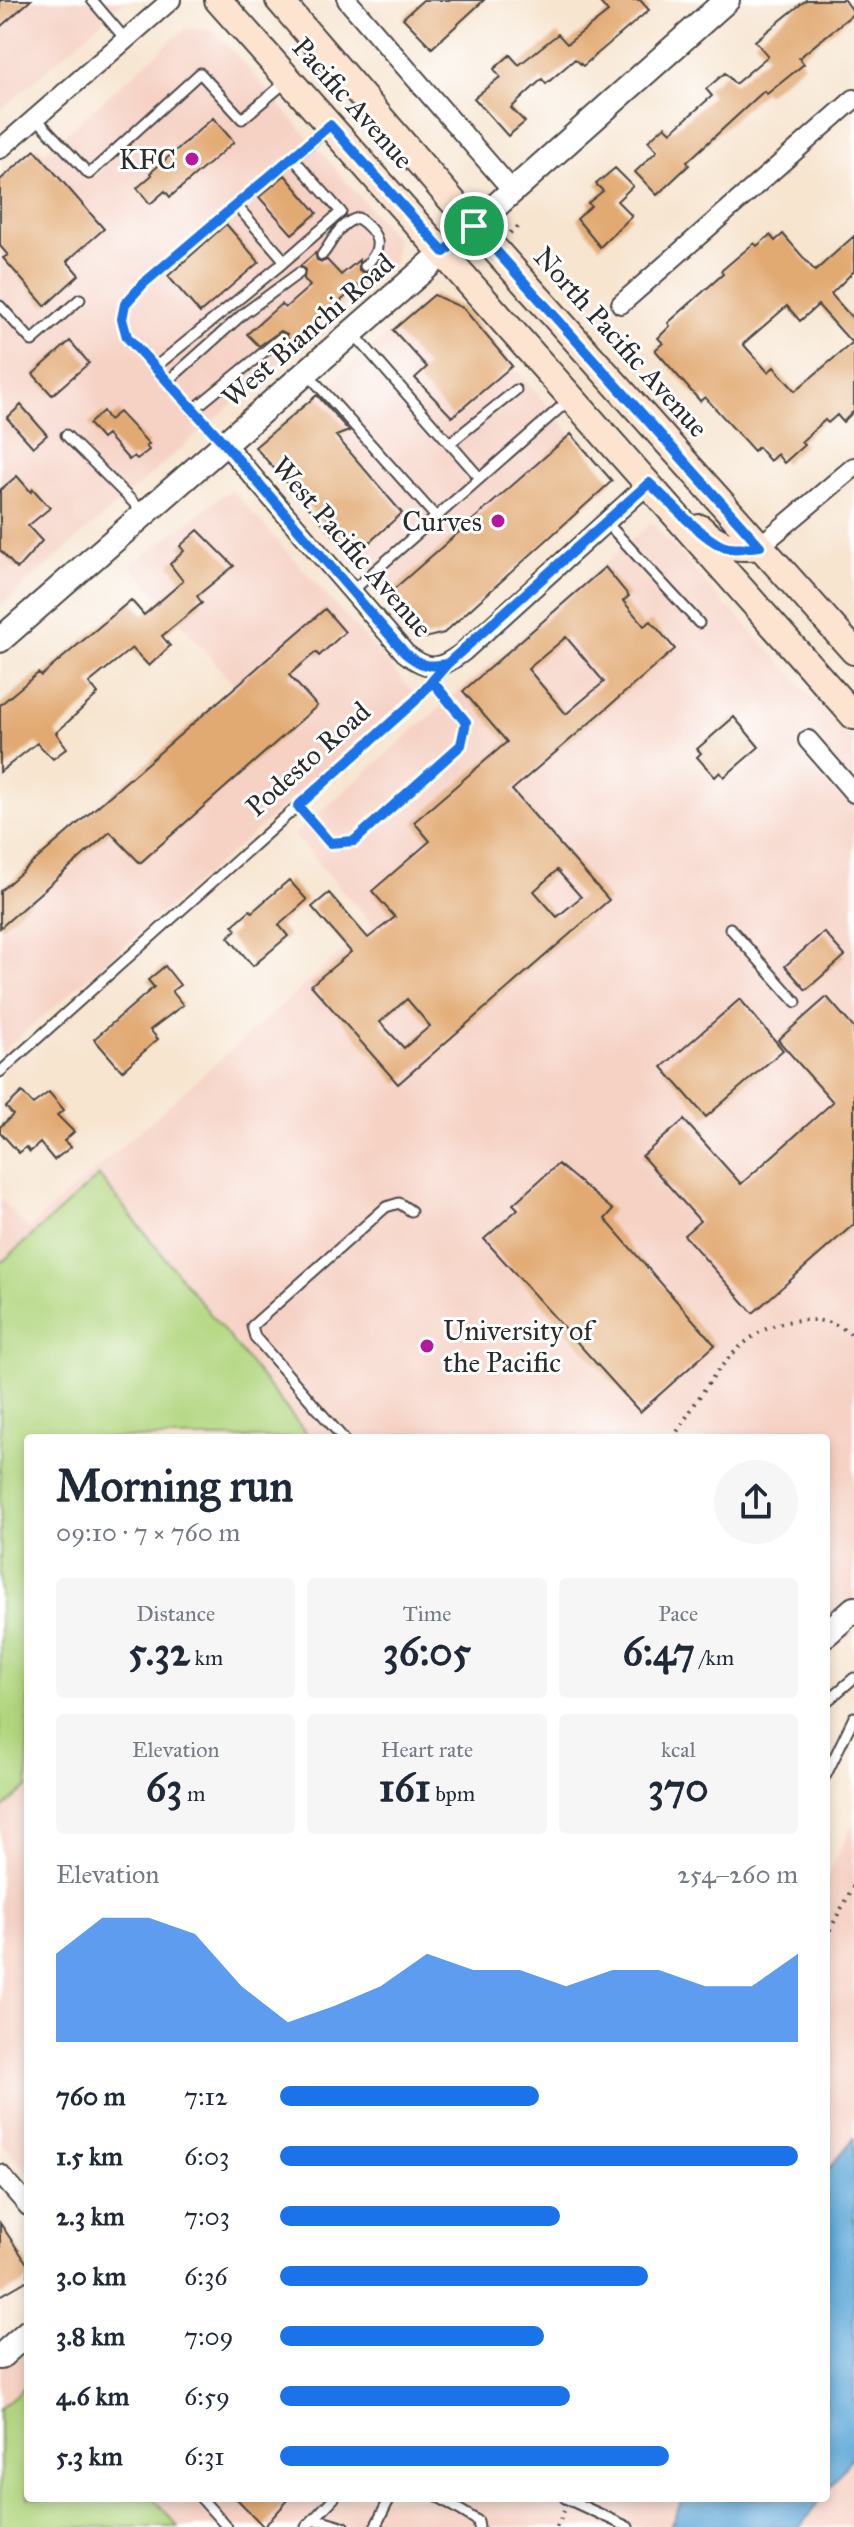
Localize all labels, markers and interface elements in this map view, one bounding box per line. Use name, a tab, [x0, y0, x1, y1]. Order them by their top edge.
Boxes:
street label: Pacific Avenue	[285, 30, 421, 176]
place label: KFC	[119, 142, 176, 177]
marker: KFC	[183, 150, 201, 168]
pin	[440, 192, 508, 260]
icon: arrive	[452, 204, 496, 248]
street label: North Pacific Avenue	[526, 239, 716, 445]
street label: West Bianchi Road	[215, 246, 401, 414]
street label: West Pacific Avenue	[264, 449, 440, 645]
place label: Curves	[402, 504, 482, 539]
marker: Curves	[489, 512, 507, 530]
street label: Podesto Road	[238, 694, 378, 824]
place label: University of the Pacific	[443, 1313, 597, 1380]
marker: University of the Pacific	[418, 1337, 436, 1355]
text: Morning run	[56, 1459, 293, 1513]
button: share	[714, 1460, 798, 1544]
text: 09:10 · 7 × 760 m	[56, 1516, 240, 1548]
text: Distance	[136, 1600, 215, 1627]
text: Time	[403, 1600, 451, 1627]
text: Pace	[658, 1600, 698, 1627]
text: 5.32	[128, 1627, 190, 1676]
text: 36:05	[383, 1627, 471, 1676]
text: 6:47	[622, 1627, 695, 1676]
text: km	[190, 1644, 223, 1671]
text: /km	[695, 1644, 734, 1671]
text: Elevation	[132, 1736, 219, 1763]
text: Heart rate	[381, 1736, 473, 1763]
text: kcal	[661, 1736, 696, 1763]
text: 63	[146, 1763, 182, 1812]
text: 161	[379, 1763, 430, 1812]
text: 370	[648, 1763, 709, 1812]
text: m	[182, 1780, 206, 1807]
text: bpm	[430, 1780, 475, 1807]
text: Elevation	[56, 1858, 159, 1890]
text: 254–260 m	[677, 1858, 798, 1890]
text: 760 m	[56, 2080, 126, 2112]
text: 7:12	[184, 2080, 228, 2112]
text: 1.5 km	[56, 2140, 123, 2172]
text: 6:03	[184, 2140, 229, 2172]
text: 2.3 km	[56, 2200, 125, 2232]
text: 7:03	[184, 2200, 230, 2232]
text: 3.0 km	[56, 2260, 126, 2292]
text: 6:36	[184, 2260, 228, 2292]
text: 3.8 km	[56, 2320, 125, 2352]
text: 7:09	[184, 2320, 234, 2352]
text: 4.6 km	[56, 2380, 129, 2412]
text: 6:59	[184, 2380, 230, 2412]
text: 5.3 km	[56, 2440, 123, 2472]
text: 6:31	[184, 2440, 225, 2472]

